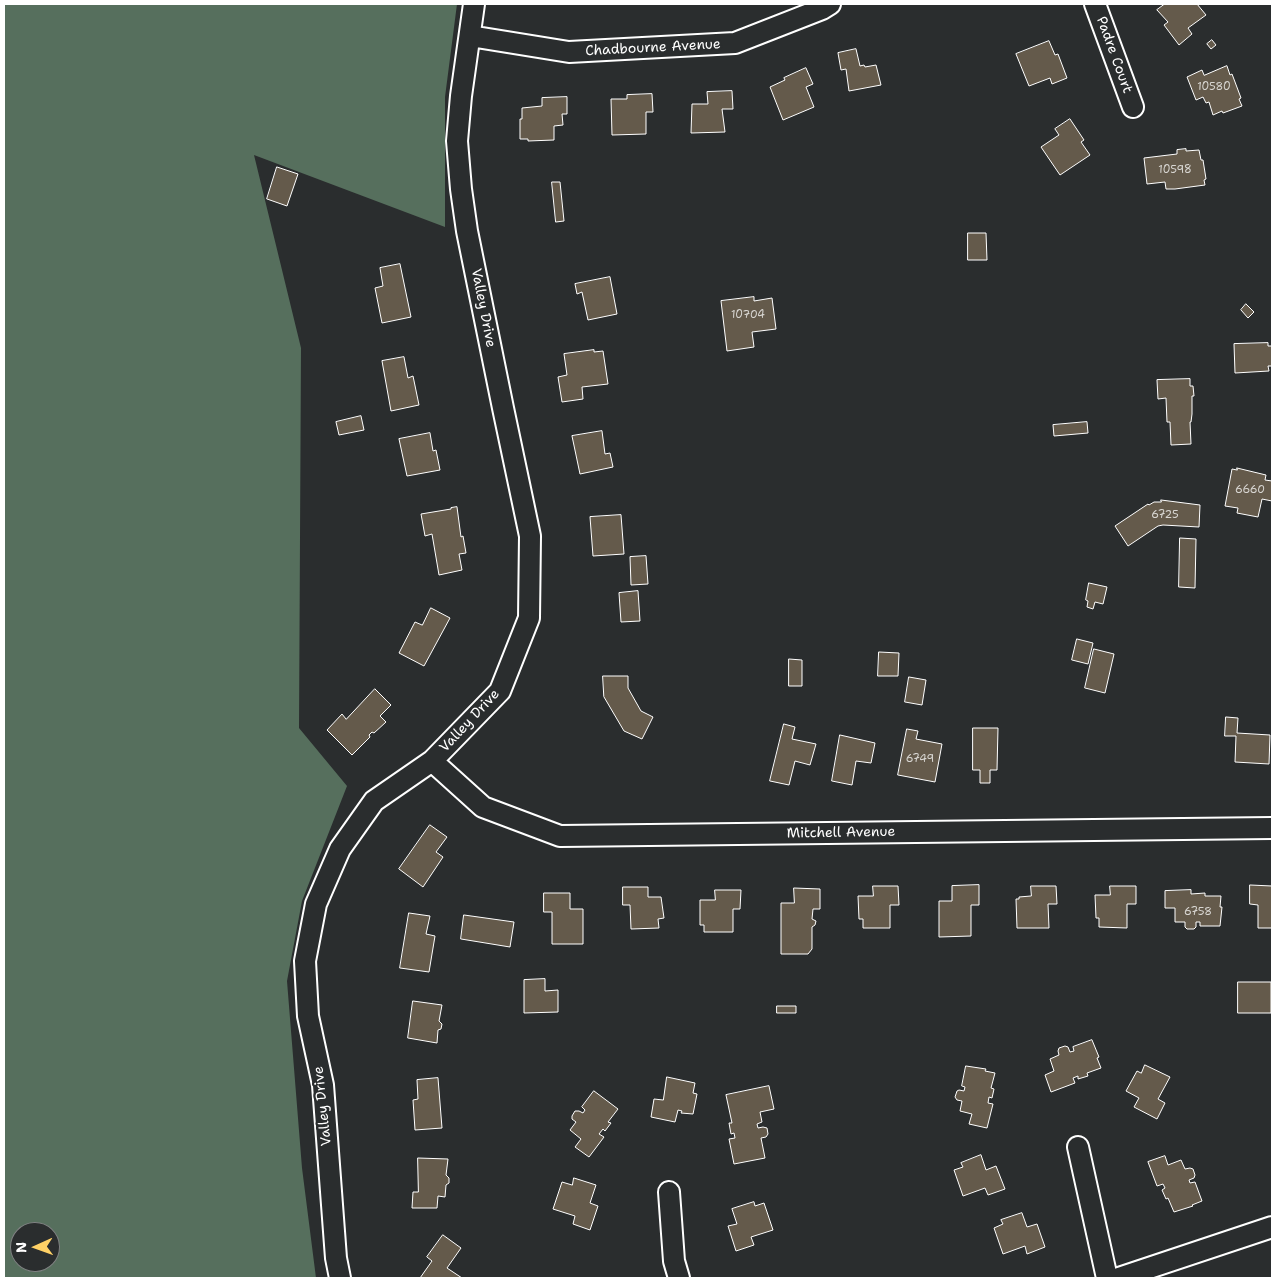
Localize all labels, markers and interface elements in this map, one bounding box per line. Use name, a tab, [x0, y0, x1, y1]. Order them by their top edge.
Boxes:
street label: Padre Court	[1092, 14, 1136, 96]
street label: Chadbourne Avenue	[585, 36, 721, 60]
house number: 10580	[1197, 80, 1231, 94]
house number: 10598	[1158, 163, 1192, 177]
street label: Valley Drive	[467, 267, 499, 349]
house number: 10704	[731, 308, 765, 322]
house number: 6660	[1235, 483, 1265, 497]
house number: 6725	[1151, 508, 1179, 522]
street label: Valley Drive	[437, 686, 503, 756]
house number: 6749	[906, 752, 934, 766]
street label: Mitchell Avenue	[787, 824, 895, 842]
house number: 6758	[1184, 905, 1212, 919]
street label: Valley Drive	[310, 1065, 336, 1147]
north arrow	[10, 1222, 60, 1272]
text: N	[12, 1242, 30, 1253]

